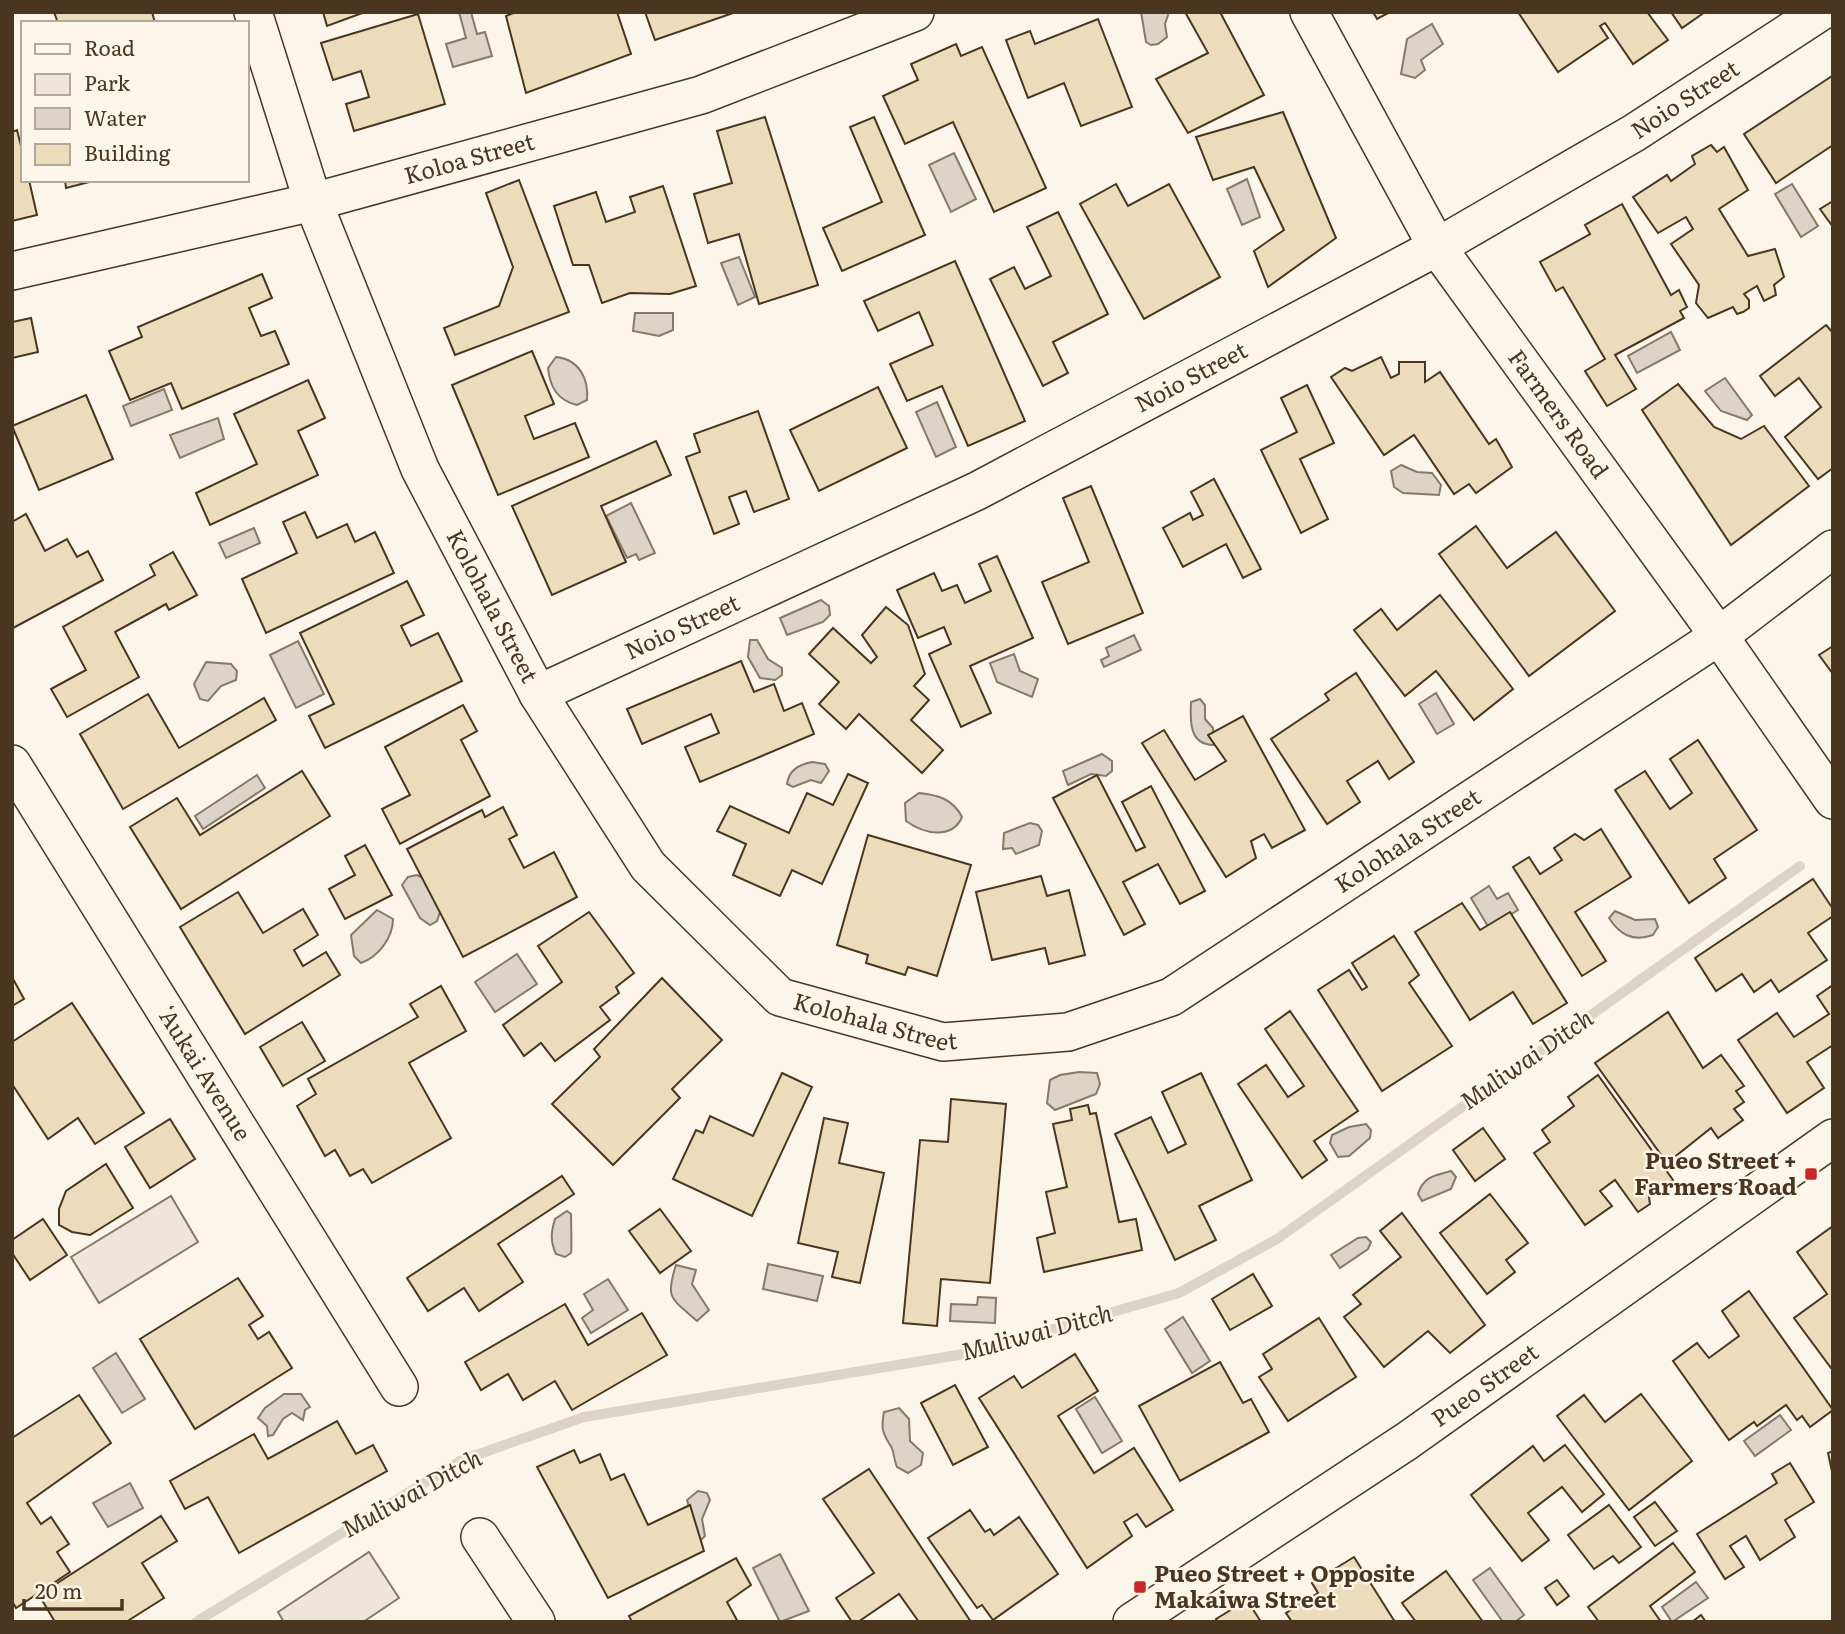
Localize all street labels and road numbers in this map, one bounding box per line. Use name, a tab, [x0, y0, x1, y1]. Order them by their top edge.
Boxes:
street label: Noio Street	[1623, 50, 1746, 146]
street label: Koloa Street	[400, 123, 539, 191]
street label: Noio Street	[1128, 331, 1253, 420]
street label: Farmers Road	[1501, 341, 1618, 484]
street label: Kolohala Street	[440, 523, 548, 689]
street label: Noio Street	[618, 584, 745, 667]
street label: Kolohala Street	[1327, 778, 1487, 900]
street label: Kolohala Street	[790, 983, 959, 1058]
street label: ʻAukai Avenue	[151, 1000, 261, 1147]
street label: Pueo Street	[1423, 1334, 1545, 1434]

